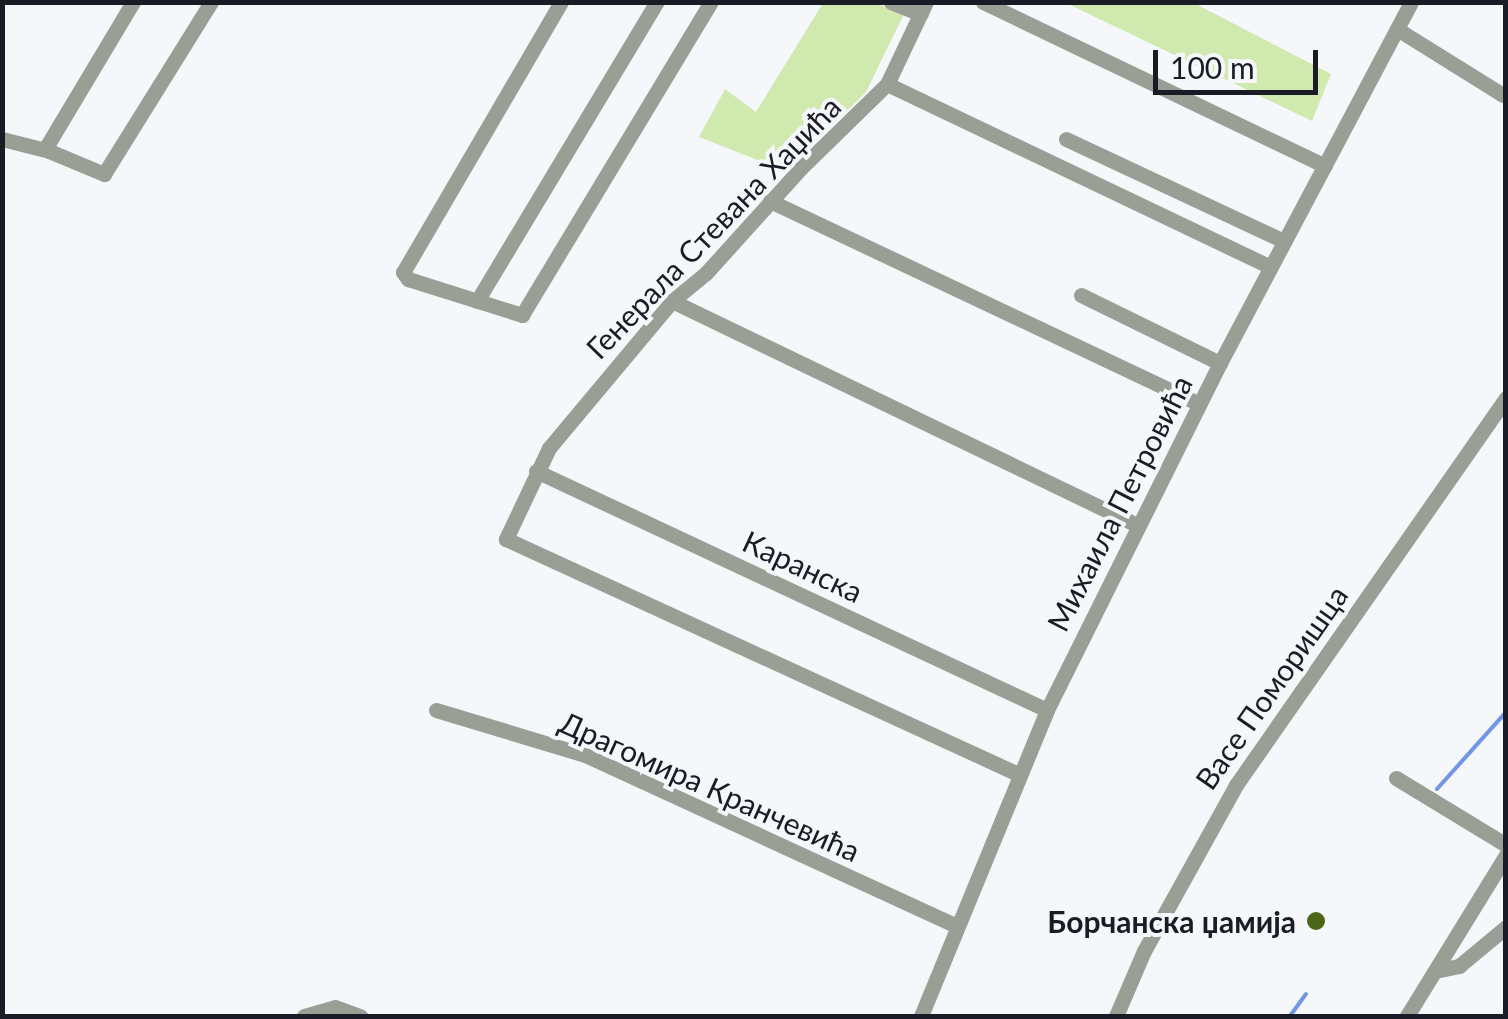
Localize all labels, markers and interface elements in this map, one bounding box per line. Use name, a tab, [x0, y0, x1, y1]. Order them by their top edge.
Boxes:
scale bar	[1158, 30, 1323, 92]
text: 100 m	[1170, 49, 1255, 85]
street label: Генерала Стевана Хаџића	[578, 88, 848, 366]
street label: Михаила Петровића	[1039, 369, 1199, 637]
street label: Каранска	[737, 523, 869, 609]
street label: Васе Поморишца	[1187, 578, 1355, 796]
street label: Драгомира Кранчевића	[554, 703, 866, 869]
place label: Борчанска џамија	[1047, 903, 1296, 939]
marker: Борчанска џамија	[1305, 910, 1327, 932]

